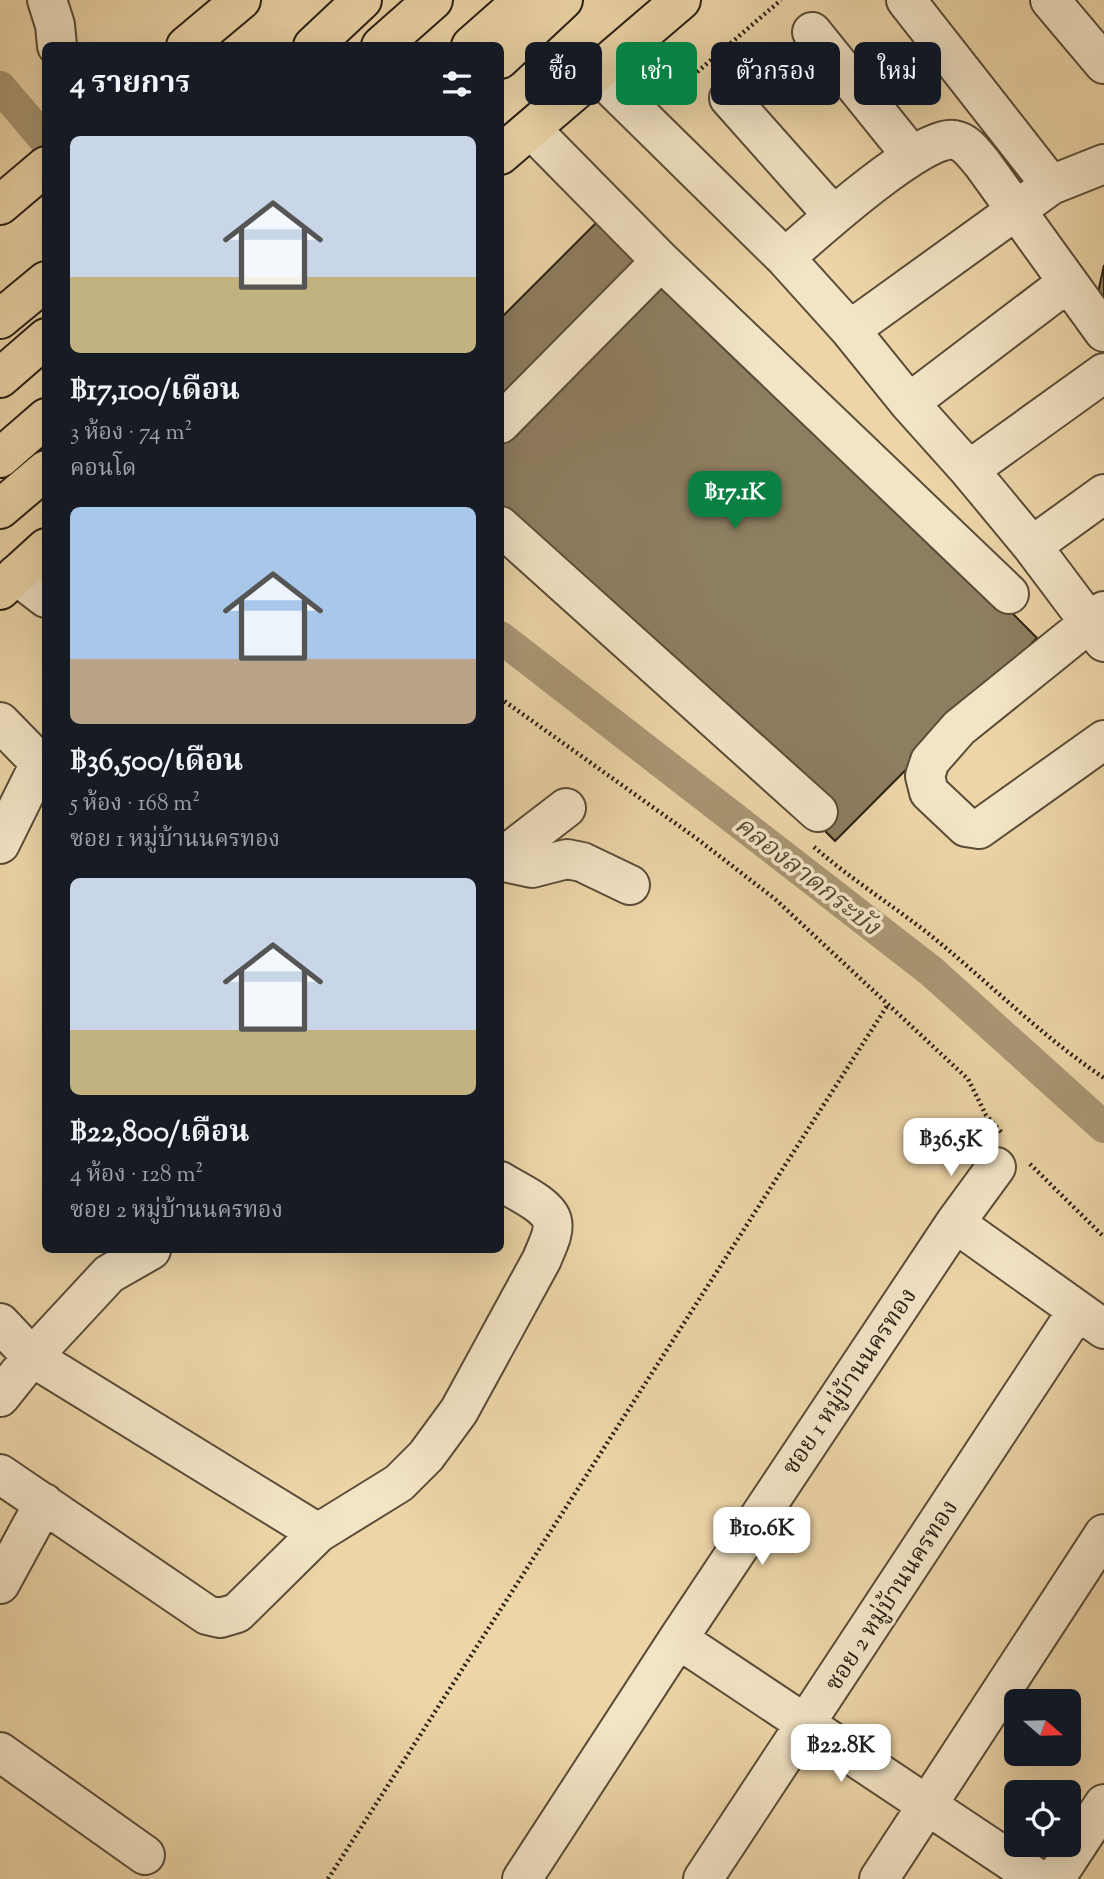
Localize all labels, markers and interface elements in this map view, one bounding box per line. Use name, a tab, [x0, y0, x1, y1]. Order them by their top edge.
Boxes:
chip: ซื้อ	[525, 42, 602, 105]
chip: เช่า	[616, 42, 697, 105]
chip: ตัวกรอง	[711, 42, 840, 105]
chip: ใหม่	[854, 42, 941, 105]
text: 4 รายการ	[70, 63, 190, 106]
icon: filters	[438, 65, 476, 103]
icon: home	[210, 182, 336, 308]
text: ฿17,100/เดือน	[70, 370, 240, 413]
text: 3 ห้อง · 74 m²	[70, 417, 192, 450]
text: คอนโด	[70, 453, 137, 486]
pin: ฿17.1K	[678, 472, 792, 531]
text: ฿17.1K	[704, 477, 766, 510]
icon: home	[210, 553, 336, 679]
text: ฿36,500/เดือน	[70, 741, 243, 784]
text: 5 ห้อง · 168 m²	[70, 788, 200, 821]
water label: คลองลาดกระบัง	[726, 808, 888, 946]
text: ซอย 1 หมู่บ้านนครทอง	[70, 824, 280, 857]
icon: home	[210, 924, 336, 1050]
text: ฿22,800/เดือน	[70, 1112, 249, 1155]
pin: ฿36.5K	[894, 1118, 1008, 1178]
text: ฿36.5K	[919, 1124, 983, 1157]
text: 4 ห้อง · 128 m²	[70, 1159, 203, 1192]
text: ซอย 2 หมู่บ้านนครทอง	[70, 1195, 283, 1228]
street label: ซอย 1 หมู่บ้านนครทอง	[775, 1282, 926, 1482]
street label: ซอย 2 หมู่บ้านนครทอง	[818, 1494, 967, 1699]
pin: ฿10.6K	[705, 1508, 819, 1567]
text: ฿10.6K	[729, 1513, 795, 1546]
north arrow	[1004, 1689, 1082, 1766]
map controls	[1004, 1689, 1081, 1857]
pin: ฿22.8K	[784, 1724, 898, 1784]
text: ฿22.8K	[807, 1730, 875, 1763]
button: locate	[1004, 1780, 1081, 1857]

